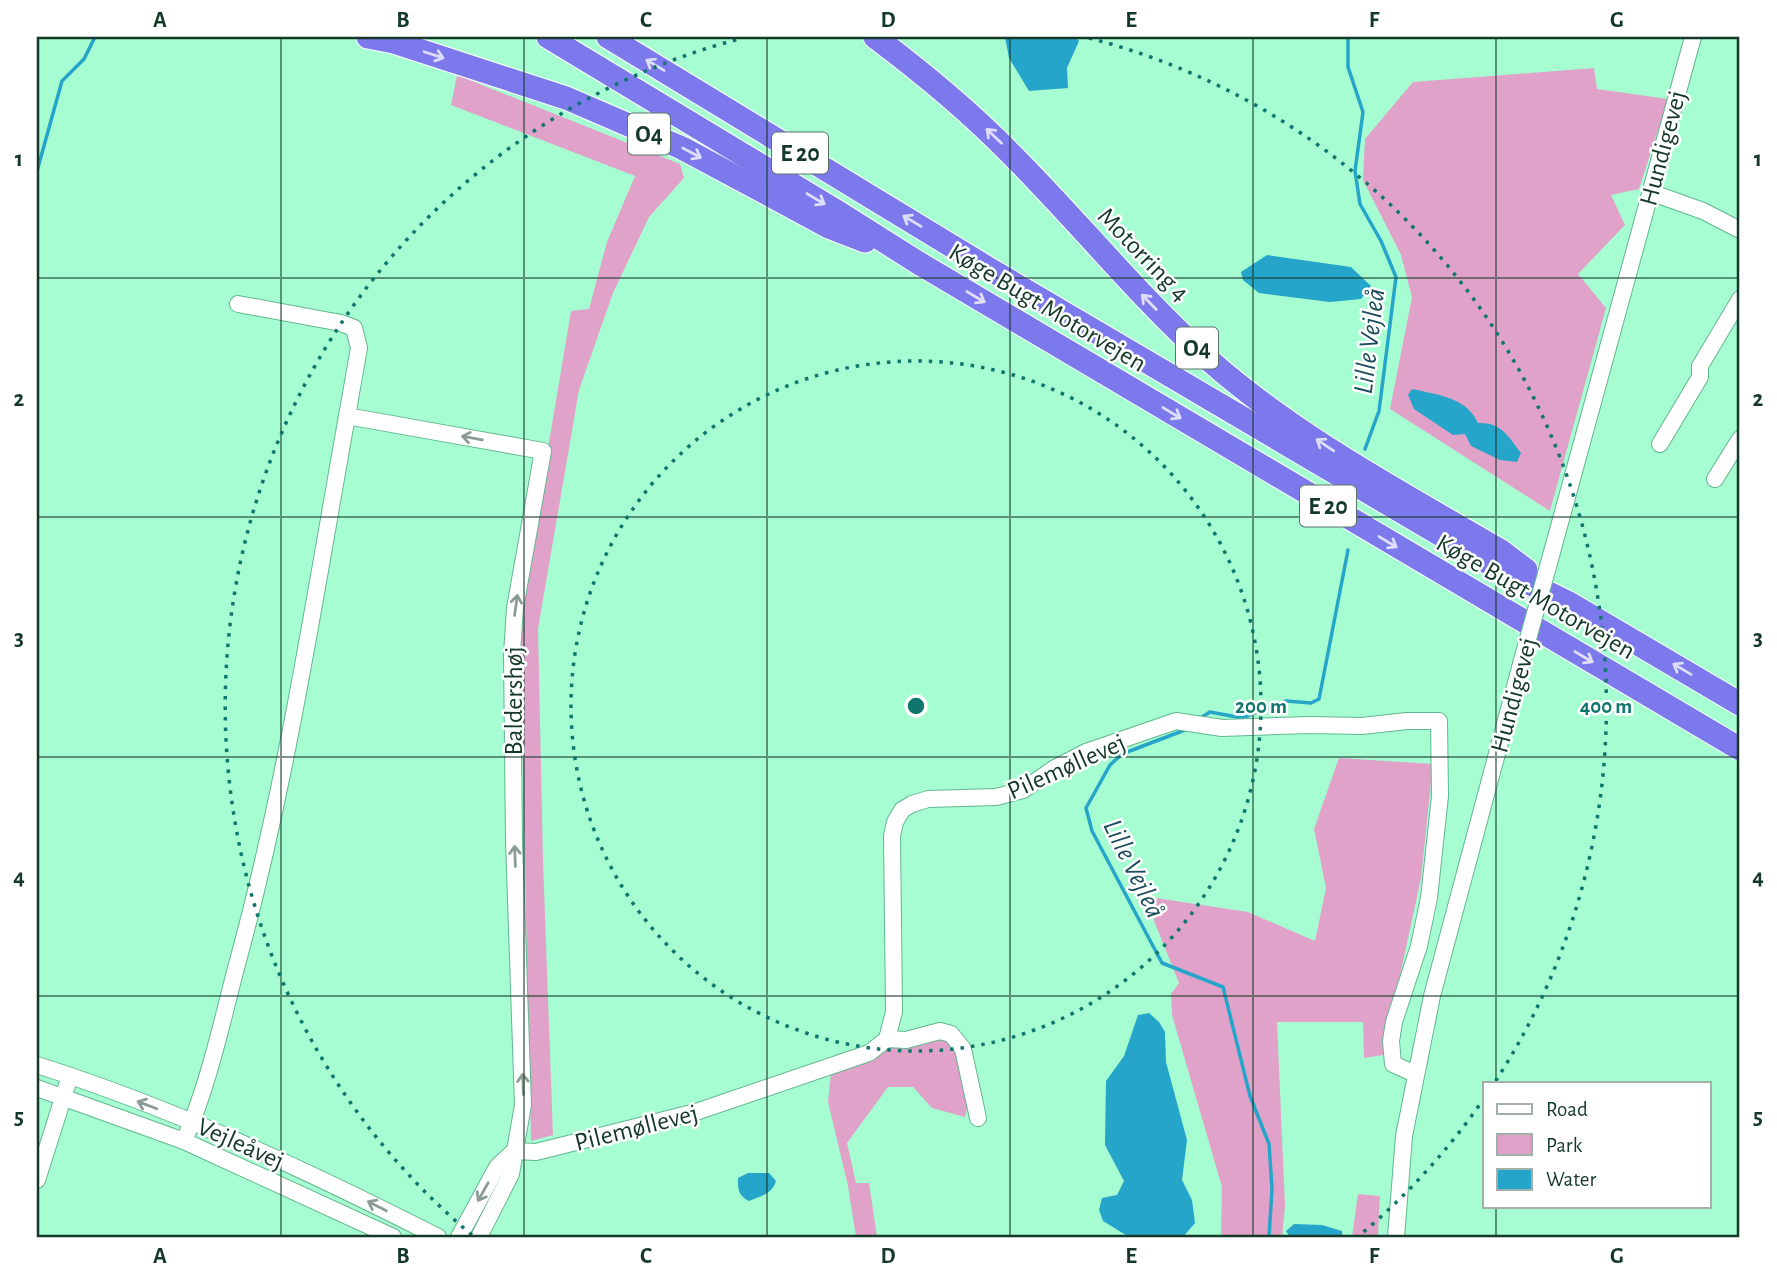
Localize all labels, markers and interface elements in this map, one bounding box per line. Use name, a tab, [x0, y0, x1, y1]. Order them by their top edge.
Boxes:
text: A	[153, 9, 167, 32]
text: B	[396, 9, 410, 32]
text: C	[640, 9, 652, 32]
text: D	[880, 9, 896, 32]
text: E	[1125, 9, 1137, 32]
text: F	[1369, 9, 1380, 32]
text: G	[1610, 9, 1624, 32]
one-way arrow	[422, 50, 444, 62]
one-way arrow	[645, 58, 665, 72]
street label: Hundigevej	[1635, 88, 1691, 209]
road number: O4	[628, 114, 670, 154]
one-way arrow	[985, 128, 1002, 145]
road number: E 20	[772, 132, 828, 174]
one-way arrow	[681, 147, 701, 161]
text: 1	[15, 148, 23, 171]
text: 1	[1754, 148, 1762, 171]
one-way arrow	[806, 192, 826, 206]
street label: Motorring 4	[1093, 203, 1194, 307]
one-way arrow	[902, 214, 922, 228]
street label: Køge Bugt Motorvejen	[945, 239, 1150, 377]
water label: Lille Vejleå	[1350, 287, 1390, 396]
one-way arrow	[966, 290, 986, 304]
one-way arrow	[1141, 294, 1158, 311]
road number: O4	[1176, 328, 1218, 368]
text: 2	[14, 388, 25, 411]
text: 2	[1753, 388, 1764, 411]
one-way arrow	[1161, 407, 1181, 421]
one-way arrow	[461, 431, 484, 445]
one-way arrow	[1316, 438, 1335, 453]
road number: E 20	[1300, 486, 1356, 526]
street label: Køge Bugt Motorvejen	[1432, 529, 1639, 664]
one-way arrow	[1378, 535, 1398, 549]
one-way arrow	[510, 594, 523, 616]
text: 3	[14, 627, 24, 650]
text: 3	[1753, 627, 1763, 650]
street label: Hundigevej	[1486, 635, 1542, 756]
street label: Baldershøj	[501, 646, 527, 756]
one-way arrow	[1574, 651, 1594, 665]
one-way arrow	[1672, 662, 1692, 676]
centre of rings	[904, 694, 928, 718]
text: 200 m	[1235, 696, 1287, 717]
text: 400 m	[1580, 696, 1632, 717]
street label: Pilemøllevej	[1004, 729, 1129, 804]
water label: Lille Vejleå	[1097, 815, 1169, 923]
one-way arrow	[508, 845, 521, 868]
text: 4	[13, 866, 25, 889]
text: 4	[1752, 866, 1764, 889]
one-way arrow	[516, 1072, 529, 1095]
legend	[1483, 1082, 1710, 1208]
one-way arrow	[136, 1097, 158, 1110]
text: Road	[1546, 1099, 1588, 1120]
street label: Pilemøllevej	[572, 1100, 701, 1156]
text: 5	[14, 1106, 24, 1129]
text: 5	[1753, 1106, 1763, 1129]
street label: Vejleåvej	[193, 1113, 288, 1174]
text: Park	[1546, 1135, 1583, 1156]
text: Water	[1546, 1169, 1596, 1190]
one-way arrow	[476, 1181, 490, 1202]
one-way arrow	[367, 1199, 388, 1213]
text: A	[153, 1245, 167, 1268]
text: B	[396, 1245, 410, 1268]
text: C	[640, 1245, 652, 1268]
text: D	[880, 1245, 896, 1268]
text: E	[1125, 1245, 1137, 1268]
text: F	[1369, 1245, 1380, 1268]
text: G	[1610, 1245, 1624, 1268]

